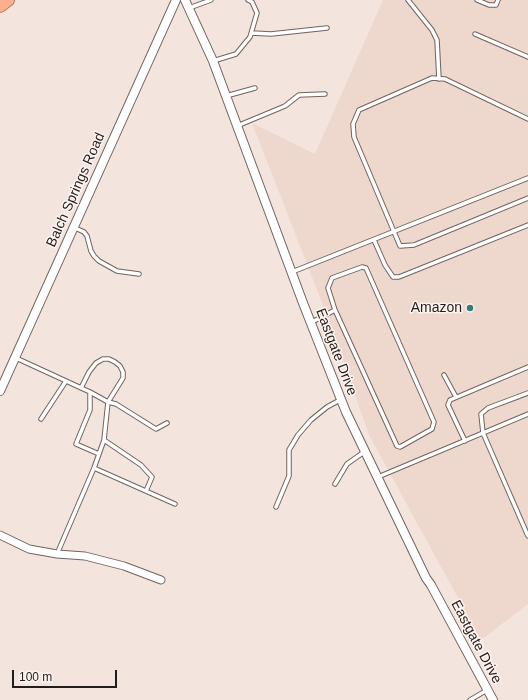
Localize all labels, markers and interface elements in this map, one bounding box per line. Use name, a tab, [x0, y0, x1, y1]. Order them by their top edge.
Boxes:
street label: Balch Springs Road	[43, 130, 109, 250]
place label: Amazon	[411, 300, 462, 316]
marker: Amazon	[465, 303, 475, 313]
street label: Eastgate Drive	[312, 306, 360, 398]
street label: Eastgate Drive	[447, 598, 505, 686]
scale bar	[14, 662, 119, 688]
text: 100 m	[19, 670, 52, 684]

